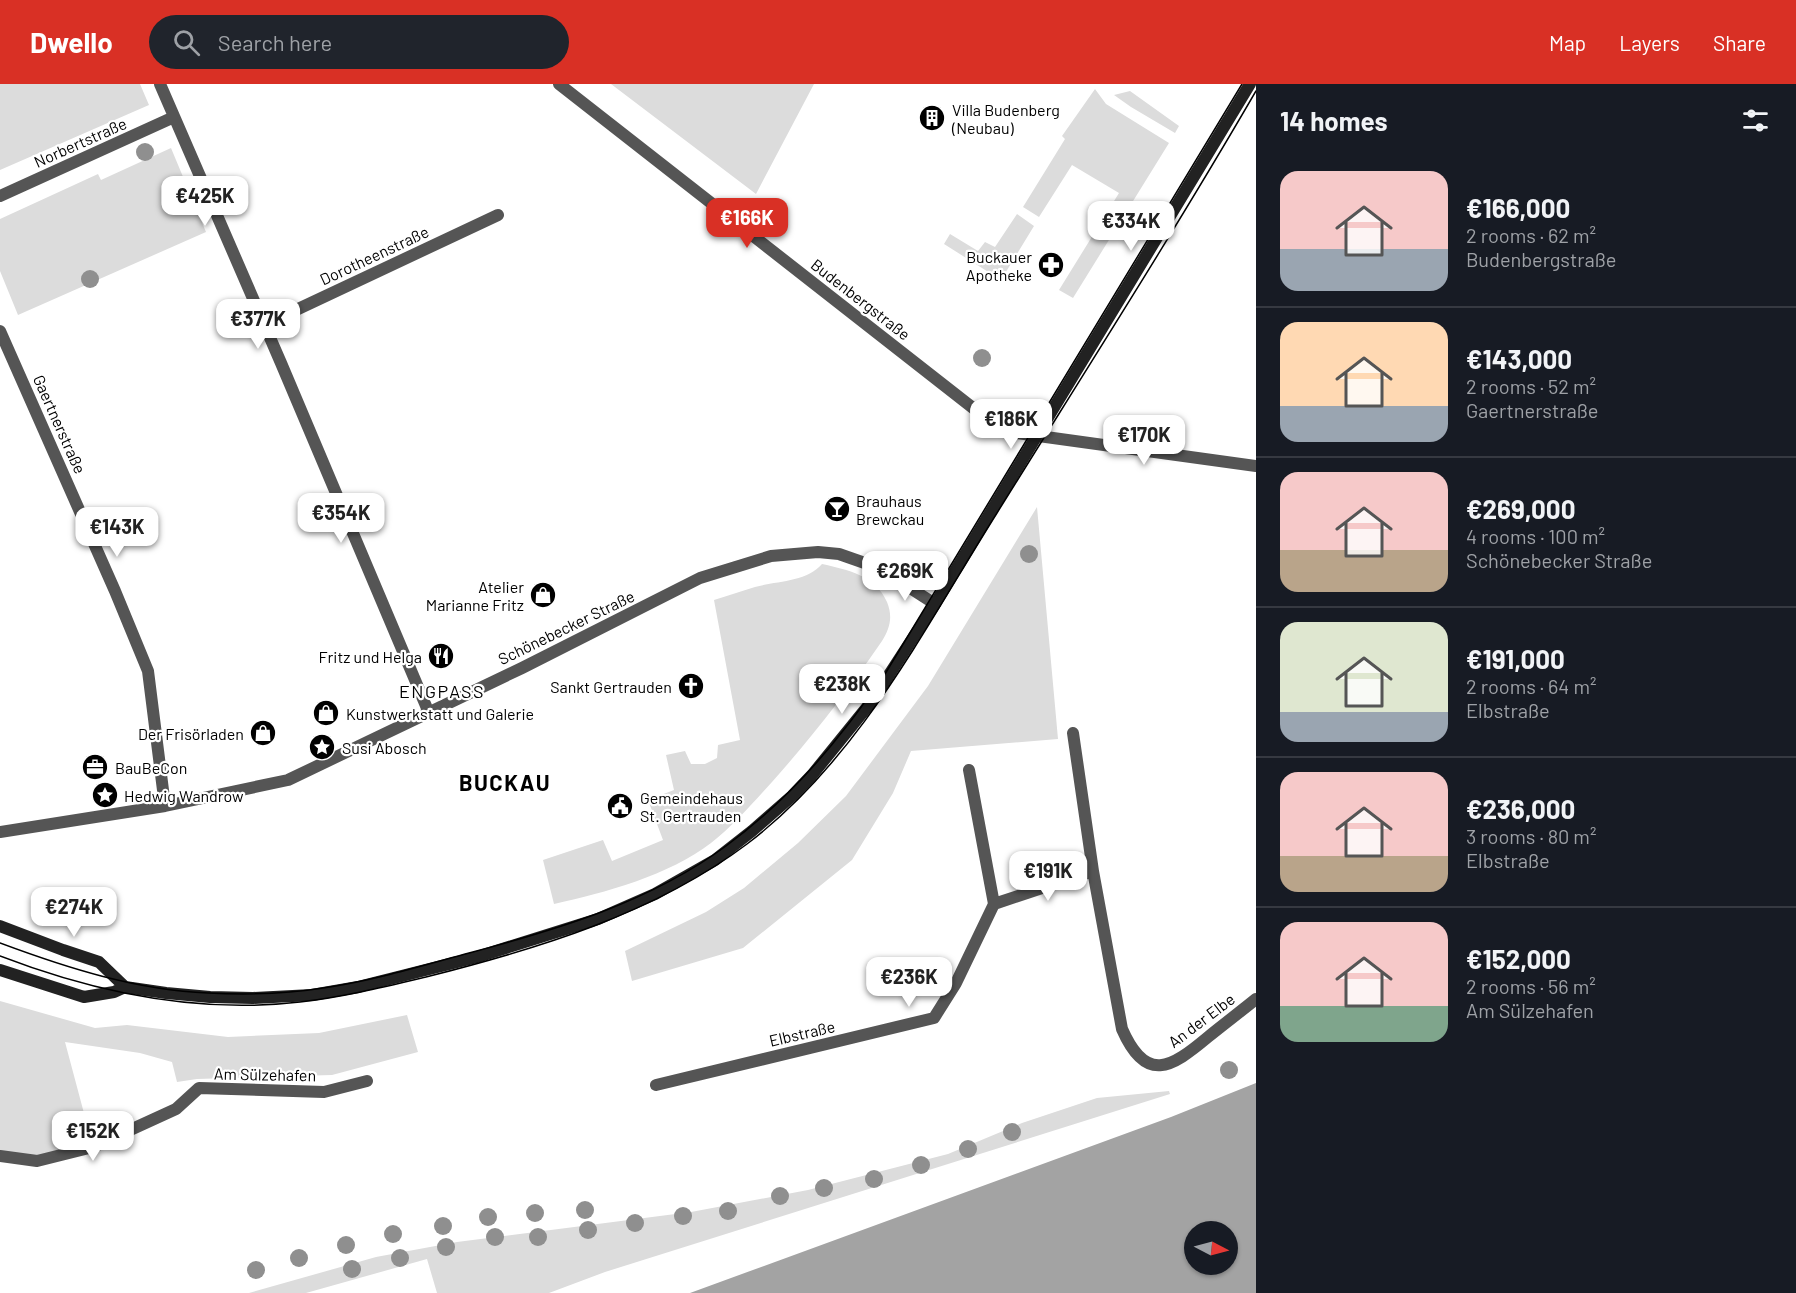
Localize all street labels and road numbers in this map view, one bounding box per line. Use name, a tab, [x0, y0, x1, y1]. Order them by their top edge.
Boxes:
street label: Norbertstraße	[31, 113, 129, 171]
street label: Dorotheenstraße	[317, 221, 431, 289]
street label: Budenbergstraße	[808, 254, 914, 344]
street label: Gaertnerstraße	[30, 372, 90, 476]
street label: Schönebecker Straße	[495, 586, 637, 668]
street label: An der Elbe	[1164, 989, 1238, 1051]
street label: Elbstraße	[767, 1016, 837, 1050]
street label: Am Sülzehafen	[214, 1064, 316, 1084]

